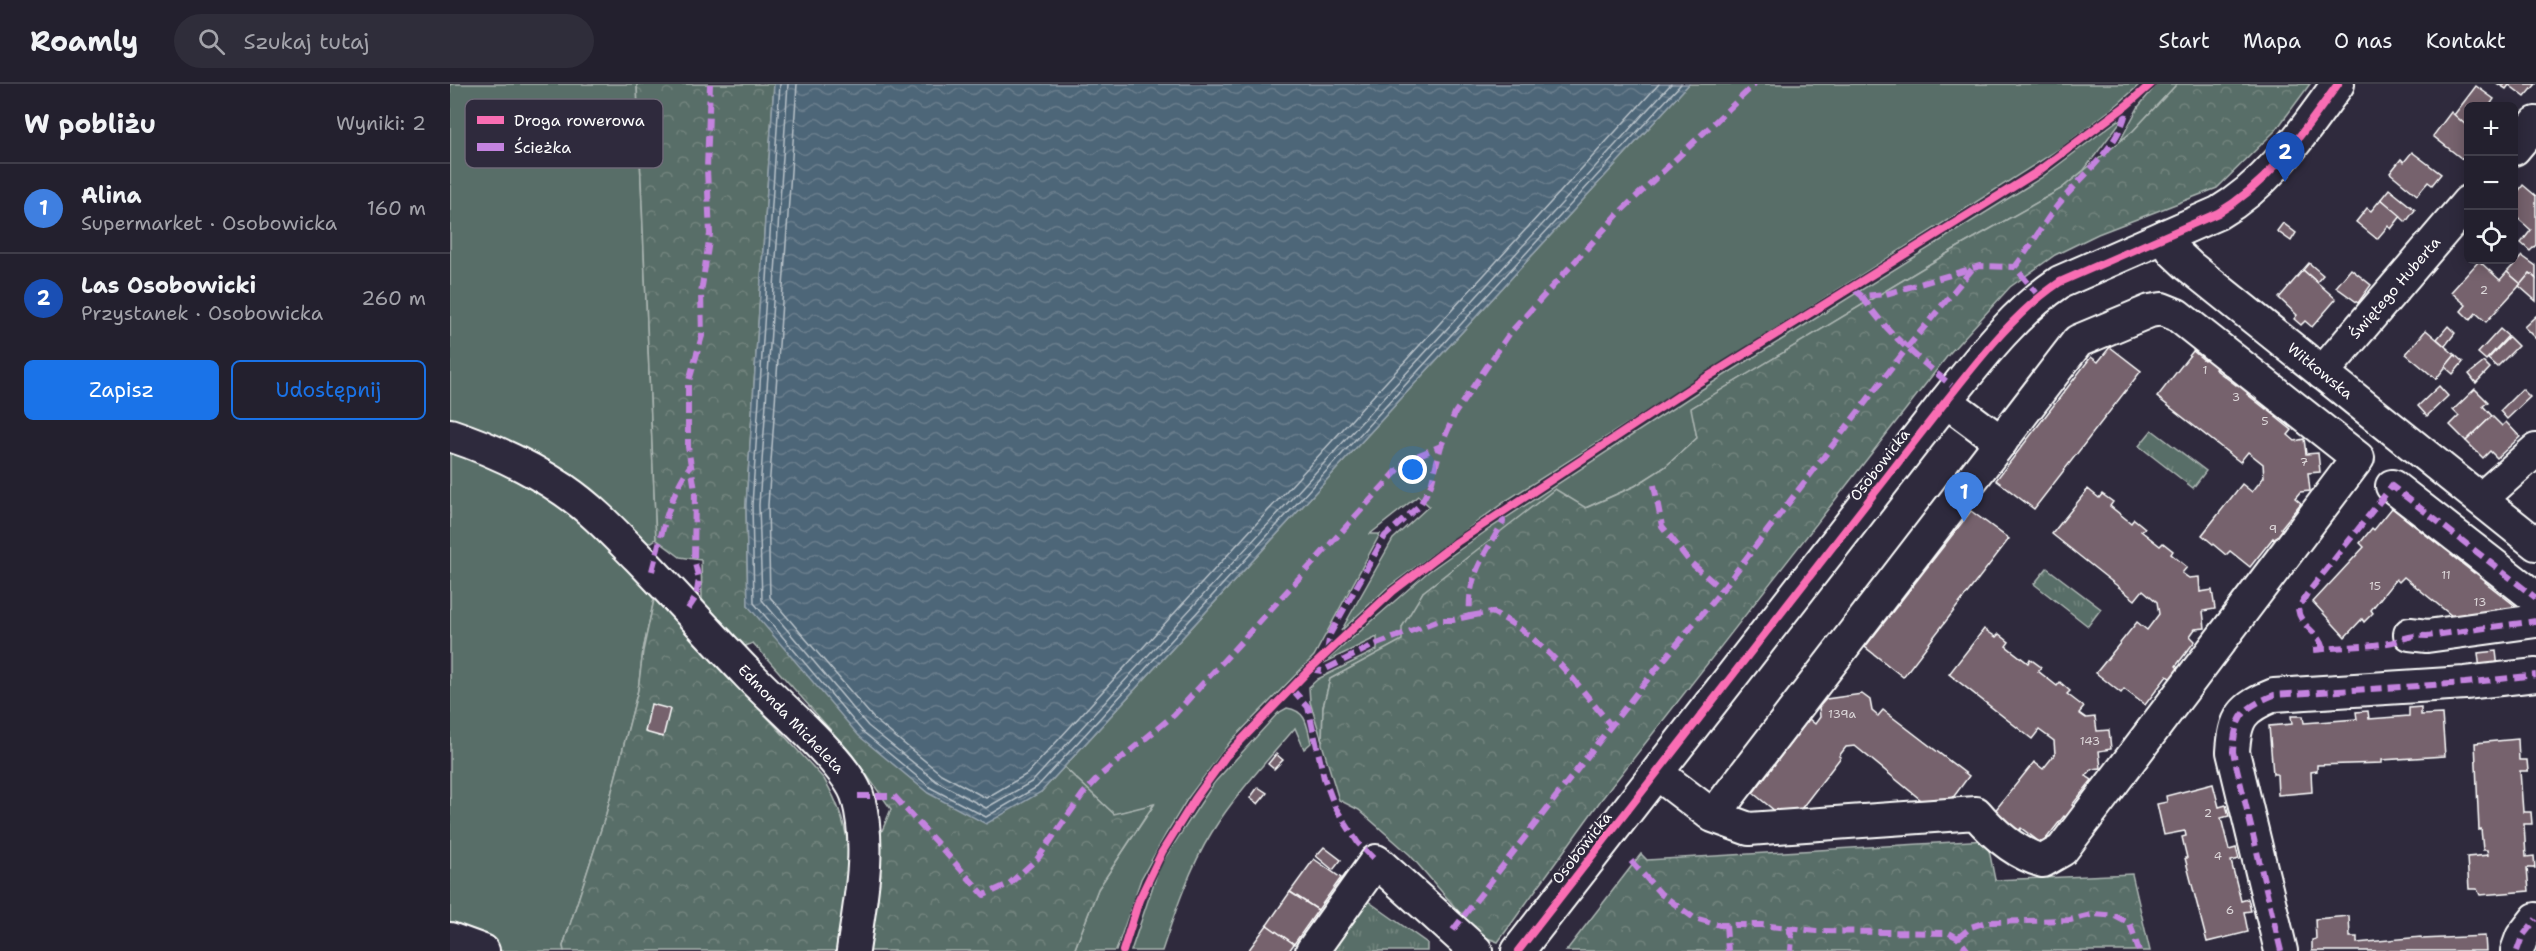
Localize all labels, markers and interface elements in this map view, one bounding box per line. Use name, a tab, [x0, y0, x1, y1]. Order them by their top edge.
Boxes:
search box	[174, 14, 594, 68]
text: Roamly	[30, 22, 138, 60]
icon: search	[195, 25, 228, 58]
text: Szukaj tutaj	[243, 27, 369, 56]
text: Start	[2159, 27, 2210, 55]
text: Mapa	[2243, 27, 2301, 55]
text: O nas	[2334, 27, 2393, 55]
text: Kontakt	[2426, 27, 2506, 55]
legend	[465, 99, 663, 168]
map controls	[2464, 102, 2518, 264]
button: +	[2464, 102, 2518, 156]
text: W pobliżu	[24, 106, 156, 141]
text: Wyniki: 2	[336, 110, 426, 136]
text: Droga rowerowa	[514, 110, 645, 131]
pin: 2	[2266, 132, 2304, 182]
text: Ścieżka	[514, 137, 571, 158]
button: −	[2464, 156, 2518, 210]
text: Alina	[81, 181, 142, 210]
text: 1	[39, 195, 48, 221]
text: 160 m	[367, 195, 426, 221]
text: Supermarket · Osobowicka	[81, 210, 337, 236]
button: locate	[2464, 210, 2518, 264]
street label: Świętego Huberta	[2344, 231, 2445, 343]
text: Las Osobowicki	[81, 271, 256, 300]
house number: 2	[2480, 282, 2488, 298]
text: 2	[37, 285, 51, 311]
text: 260 m	[361, 285, 426, 311]
text: Przystanek · Osobowicka	[81, 300, 323, 326]
street label: Witkowska	[2283, 338, 2358, 404]
button: Zapisz	[24, 360, 219, 420]
button: Udostępnij	[231, 360, 426, 420]
house number: 1	[2202, 362, 2208, 378]
house number: 3	[2232, 389, 2240, 405]
house number: 5	[2261, 413, 2269, 429]
street label: Osobowicka	[1846, 424, 1915, 505]
house number: 7	[2300, 454, 2308, 470]
your location	[1398, 455, 1427, 484]
pin: 1	[1944, 472, 1984, 522]
house number: 9	[2269, 521, 2277, 537]
house number: 11	[2441, 567, 2451, 583]
house number: 15	[2369, 578, 2381, 594]
house number: 13	[2474, 594, 2486, 610]
street label: Edmonda Micheleta	[734, 660, 849, 778]
house number: 139a	[1828, 706, 1856, 722]
house number: 143	[2080, 733, 2100, 749]
house number: 2	[2204, 805, 2212, 821]
street label: Osobowicka	[1548, 807, 1617, 888]
house number: 4	[2214, 848, 2222, 864]
house number: 6	[2226, 902, 2234, 918]

